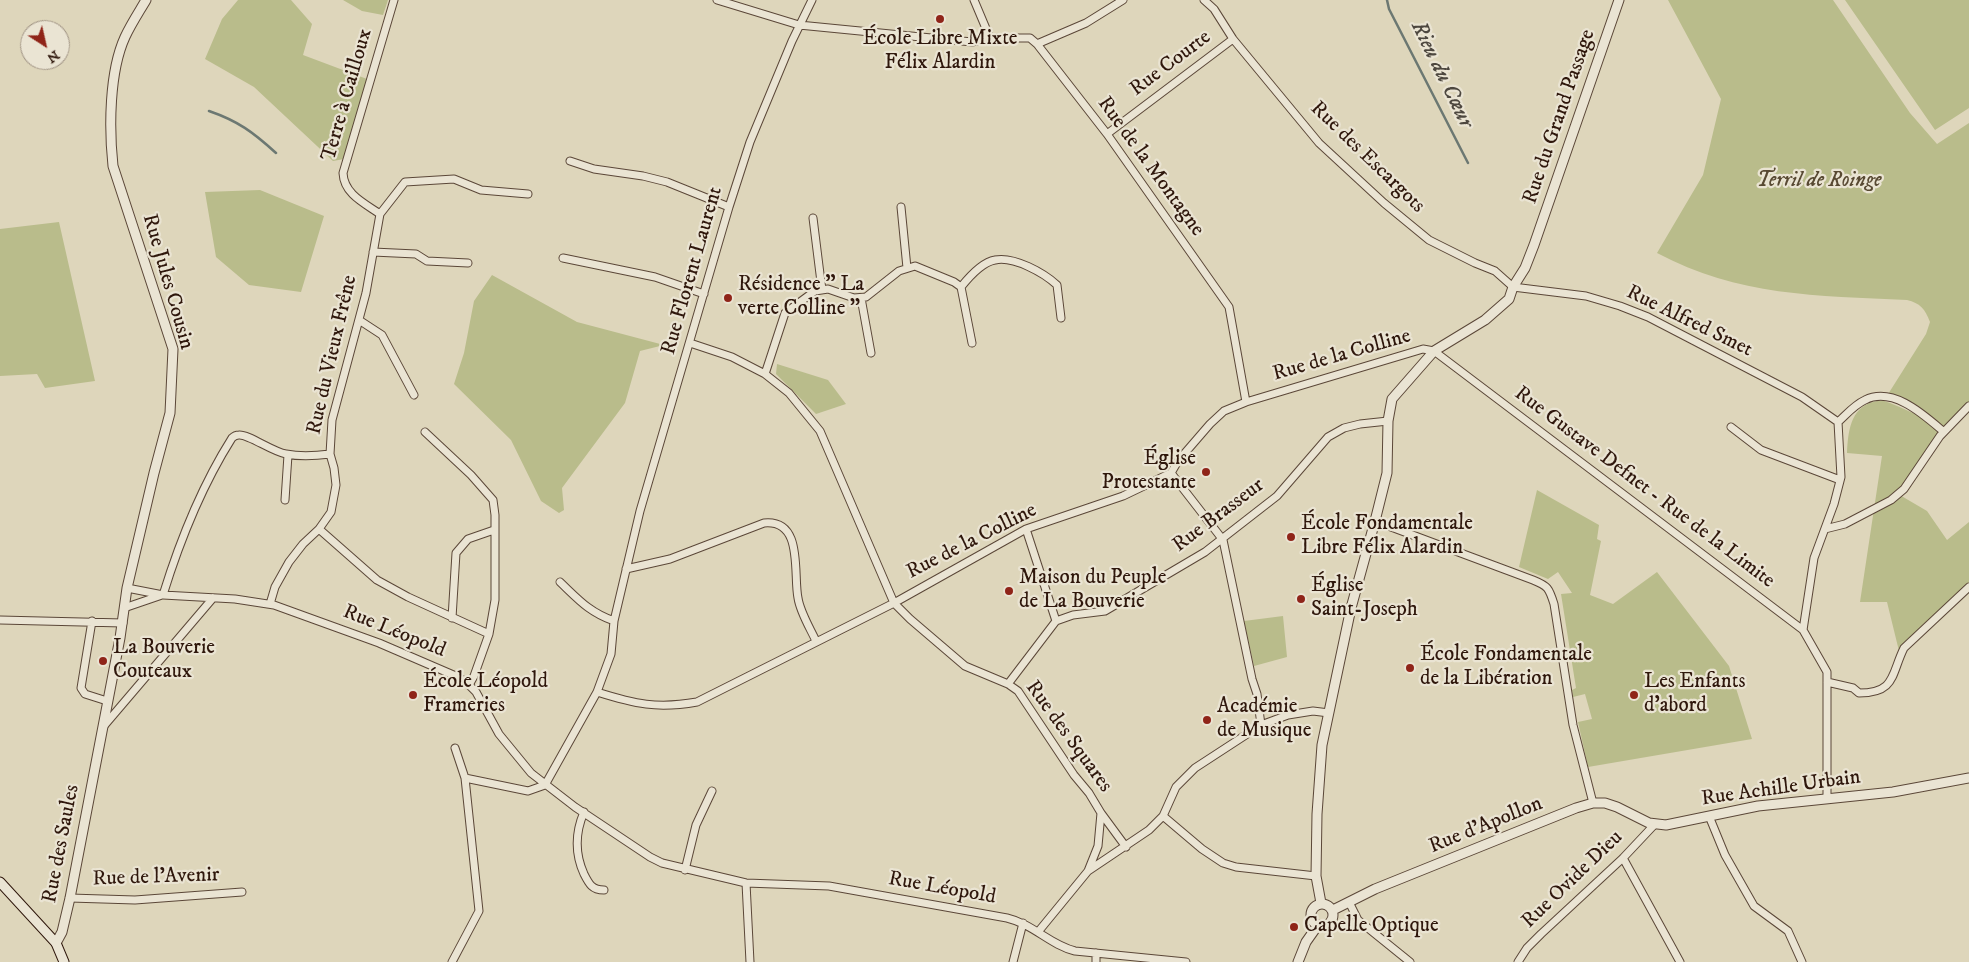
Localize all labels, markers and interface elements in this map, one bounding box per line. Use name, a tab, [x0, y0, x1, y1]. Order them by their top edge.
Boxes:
marker: École Libre Mixte Félix Alardin	[934, 13, 946, 25]
water label: Rieu du Cœur	[1404, 17, 1478, 133]
north arrow	[20, 20, 70, 70]
street label: Rue Courte	[1126, 25, 1216, 103]
street label: Terre à Cailloux	[317, 26, 379, 164]
place label: École Libre Mixte Félix Alardin	[862, 27, 1018, 77]
street label: Rue du Grand Passage	[1518, 27, 1602, 207]
text: N	[43, 46, 63, 67]
street label: Rue de la Montagne	[1091, 92, 1209, 242]
street label: Rue des Escargots	[1304, 97, 1430, 219]
park label: Terril de Roinge	[1757, 169, 1881, 195]
street label: Rue Florent Laurent	[657, 184, 729, 358]
street label: Rue Jules Cousin	[136, 211, 198, 353]
street label: Rue du Vieux Frêne	[302, 273, 364, 437]
place label: Résidence " La verte Colline "	[738, 273, 864, 323]
street label: Rue Alfred Smet	[1622, 281, 1756, 363]
marker: Résidence " La verte Colline "	[722, 292, 734, 304]
street label: Rue de la Colline	[1270, 324, 1414, 388]
street label: Rue Gustave Defnet - Rue de la Limite	[1509, 382, 1779, 594]
place label: Église Protestante	[1101, 447, 1196, 497]
marker: Église Protestante	[1200, 466, 1212, 478]
street label: Rue Brasseur	[1168, 473, 1270, 559]
street label: Rue de la Colline	[903, 498, 1041, 586]
place label: École Fondamentale Libre Félix Alardin	[1301, 512, 1473, 562]
marker: École Fondamentale Libre Félix Alardin	[1285, 531, 1297, 543]
place label: Maison du Peuple de La Bouverie	[1019, 566, 1166, 616]
place label: Église Saint-Joseph	[1311, 574, 1418, 624]
marker: Maison du Peuple de La Bouverie	[1003, 585, 1015, 597]
marker: Église Saint-Joseph	[1295, 593, 1307, 605]
street label: Rue Léopold	[339, 600, 449, 664]
place label: La Bouverie Couteaux	[113, 636, 215, 686]
place label: École Fondamentale de la Libération	[1420, 643, 1592, 693]
marker: La Bouverie Couteaux	[97, 655, 109, 667]
marker: École Fondamentale de la Libération	[1404, 662, 1416, 674]
place label: École Léopold Frameries	[423, 670, 548, 720]
place label: Les Enfants d'abord	[1644, 670, 1745, 720]
street label: Rue des Squares	[1019, 676, 1117, 798]
marker: École Léopold Frameries	[407, 689, 419, 701]
marker: Les Enfants d'abord	[1628, 689, 1640, 701]
place label: Académie de Musique	[1217, 695, 1311, 745]
marker: Académie de Musique	[1201, 714, 1213, 726]
street label: Rue Achille Urbain	[1700, 765, 1862, 813]
street label: Rue des Saules	[38, 783, 86, 905]
street label: Rue d'Apollon	[1426, 792, 1546, 860]
street label: Rue Ovide Dieu	[1517, 826, 1629, 934]
street label: Rue de l'Avenir	[92, 863, 220, 893]
street label: Rue Léopold	[886, 867, 998, 911]
place label: Capelle Optique	[1304, 914, 1439, 940]
marker: Capelle Optique	[1288, 921, 1300, 933]

